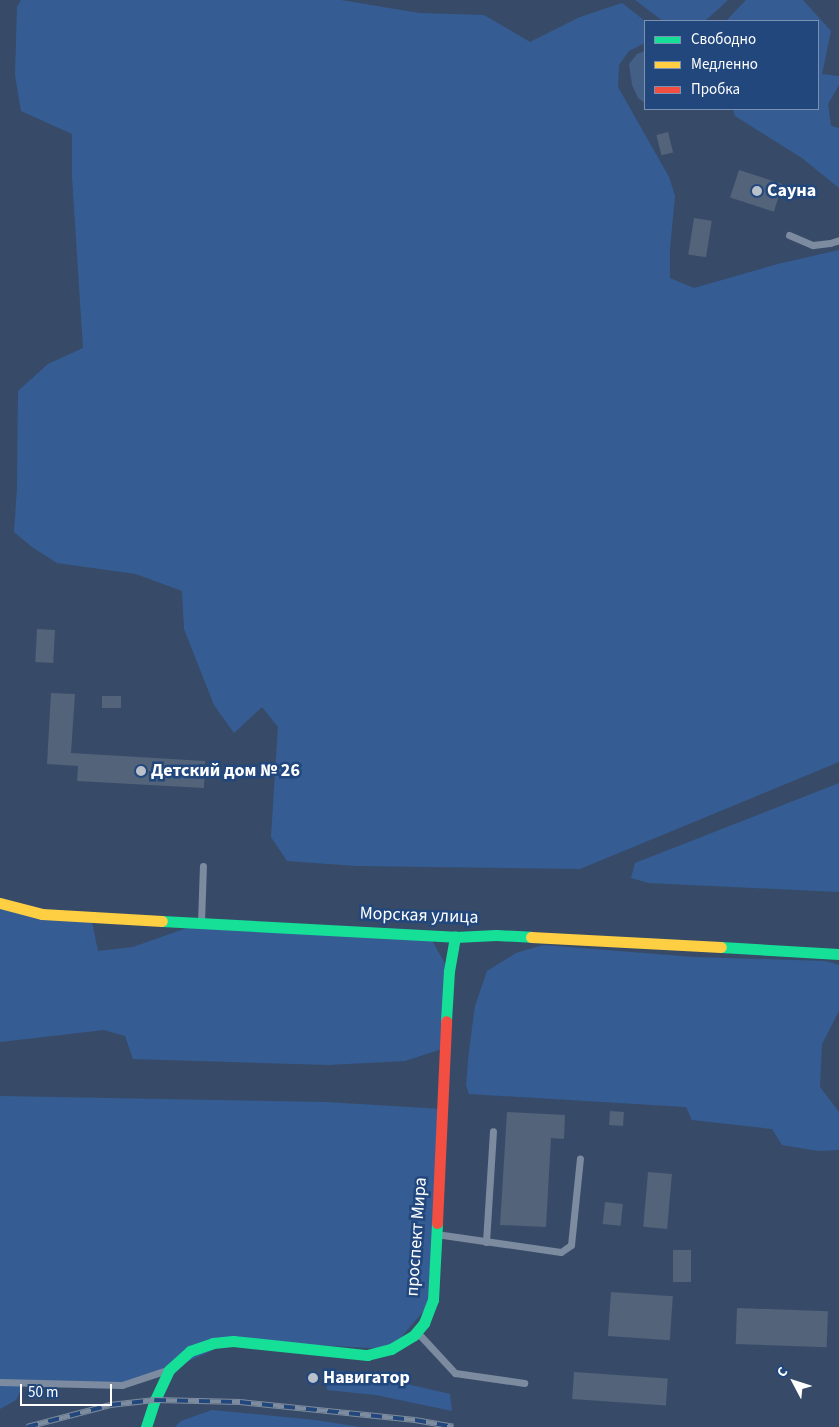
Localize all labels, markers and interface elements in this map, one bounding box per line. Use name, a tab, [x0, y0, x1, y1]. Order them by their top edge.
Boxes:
legend	[644, 20, 819, 110]
text: Свободно	[691, 29, 756, 50]
text: Медленно	[691, 54, 758, 75]
text: Пробка	[691, 79, 740, 100]
place label: Сауна	[767, 180, 816, 202]
marker: Сауна	[751, 185, 763, 197]
place label: Детский дом № 26	[151, 760, 300, 782]
marker: Детский дом № 26	[135, 765, 147, 777]
street label: Морская улица	[359, 903, 479, 929]
street label: проспект Мира	[402, 1177, 432, 1297]
north arrow	[769, 1357, 819, 1407]
text: С	[772, 1363, 793, 1382]
place label: Навигатор	[323, 1367, 410, 1389]
marker: Навигатор	[307, 1372, 319, 1384]
scale bar	[22, 1374, 115, 1406]
text: 50 m	[28, 1382, 58, 1403]

